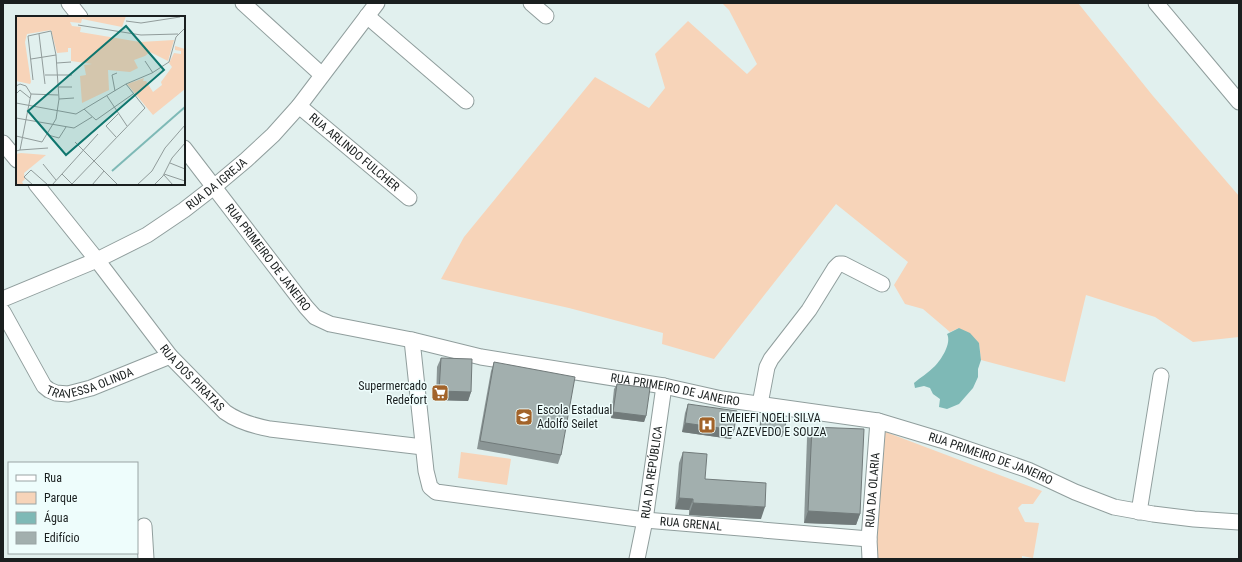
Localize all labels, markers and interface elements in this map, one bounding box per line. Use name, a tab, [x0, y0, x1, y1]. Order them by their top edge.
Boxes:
inset map	[16, 16, 185, 185]
street label: RUA ARLINDO FULCHER	[306, 110, 403, 194]
street label: RUA DA IGREJA	[183, 155, 250, 213]
street label: RUA PRIMEIRO DE JANEIRO	[222, 201, 314, 314]
street label: RUA DOS PIRATAS	[157, 342, 227, 414]
street label: TRAVESSA OLINDA	[44, 365, 135, 402]
street label: RUA PRIMEIRO DE JANEIRO	[610, 371, 741, 408]
place label: Supermercado Redefort	[358, 379, 427, 407]
supermarket icon: Supermercado Redefort	[430, 383, 450, 403]
place label: Escola Estadual Adolfo Seilet	[537, 403, 612, 431]
school or university icon: Escola Estadual Adolfo Seilet	[514, 407, 534, 427]
place label: EMEIEFI NOELI SILVA DE AZEVEDO E SOUZA	[720, 411, 826, 439]
hospital icon: EMEIEFI NOELI SILVA DE AZEVEDO E SOUZA	[697, 415, 717, 435]
street label: RUA DA REPÚBLICA	[638, 425, 665, 520]
street label: RUA PRIMEIRO DE JANEIRO	[927, 430, 1055, 488]
street label: RUA DA OLARIA	[863, 452, 883, 528]
legend	[8, 462, 138, 554]
text: Rua	[44, 471, 62, 485]
text: Parque	[44, 491, 78, 505]
text: Água	[44, 510, 69, 525]
street label: RUA GRENAL	[659, 514, 723, 534]
text: Edifício	[44, 531, 80, 545]

